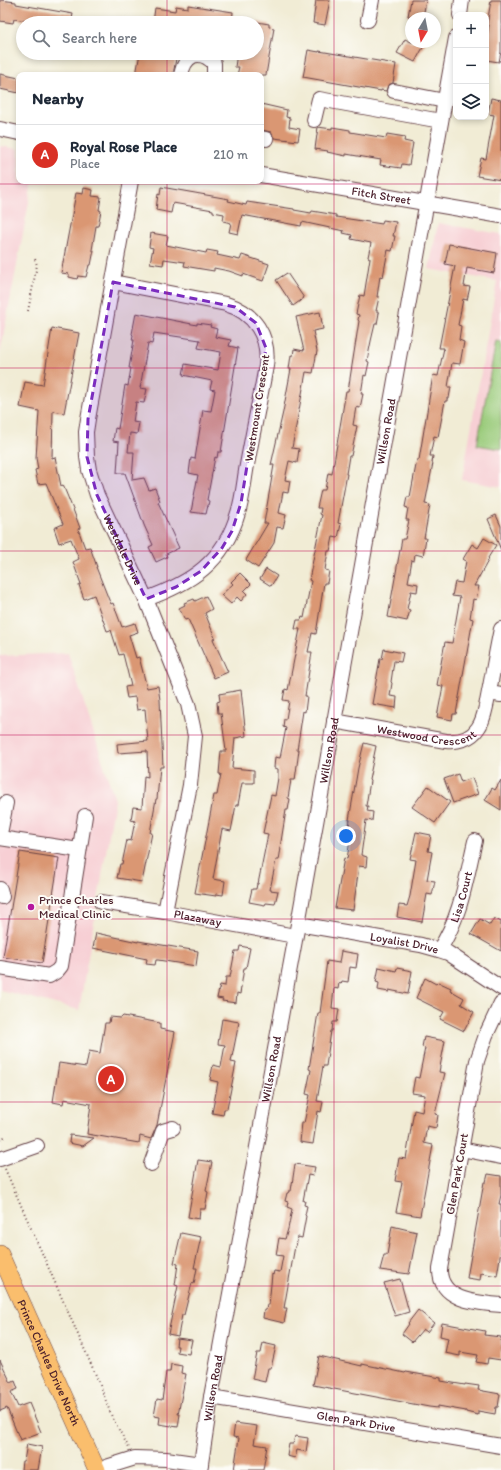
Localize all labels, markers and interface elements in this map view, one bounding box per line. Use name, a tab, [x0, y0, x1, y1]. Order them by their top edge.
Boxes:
north arrow	[405, 12, 441, 48]
map controls	[453, 12, 489, 120]
button: +	[453, 12, 489, 48]
search box	[16, 16, 264, 60]
icon: search	[30, 27, 52, 49]
text: Search here	[62, 29, 137, 47]
button: −	[453, 48, 489, 84]
button: layers	[453, 84, 489, 120]
text: Nearby	[32, 88, 84, 108]
text: Royal Rose Place	[70, 138, 177, 156]
text: A	[41, 147, 49, 162]
text: 210 m	[213, 147, 248, 162]
text: Place	[70, 156, 100, 171]
street label: Fitch Street	[350, 184, 413, 208]
street label: Westmount Crescent	[242, 353, 272, 463]
street label: Willson Road	[373, 397, 399, 466]
street label: Westdale Drive	[100, 512, 146, 588]
street label: Willson Road	[316, 716, 342, 785]
street label: Westwood Crescent	[376, 722, 479, 748]
your location	[336, 826, 356, 846]
street label: Lisa Court	[447, 869, 475, 924]
place label: Prince Charles Medical Clinic	[39, 893, 114, 921]
marker: Prince Charles Medical Clinic	[26, 902, 36, 912]
street label: Plazaway	[173, 907, 223, 929]
street label: Loyalist Drive	[369, 929, 441, 957]
street label: Willson Road	[258, 1034, 284, 1104]
pin: A	[98, 1064, 124, 1094]
street label: Glen Park Court	[443, 1132, 471, 1216]
street label: Prince Charles Drive North	[14, 1297, 83, 1428]
street label: Willson Road	[200, 1353, 226, 1422]
street label: Glen Park Drive	[315, 1408, 397, 1435]

